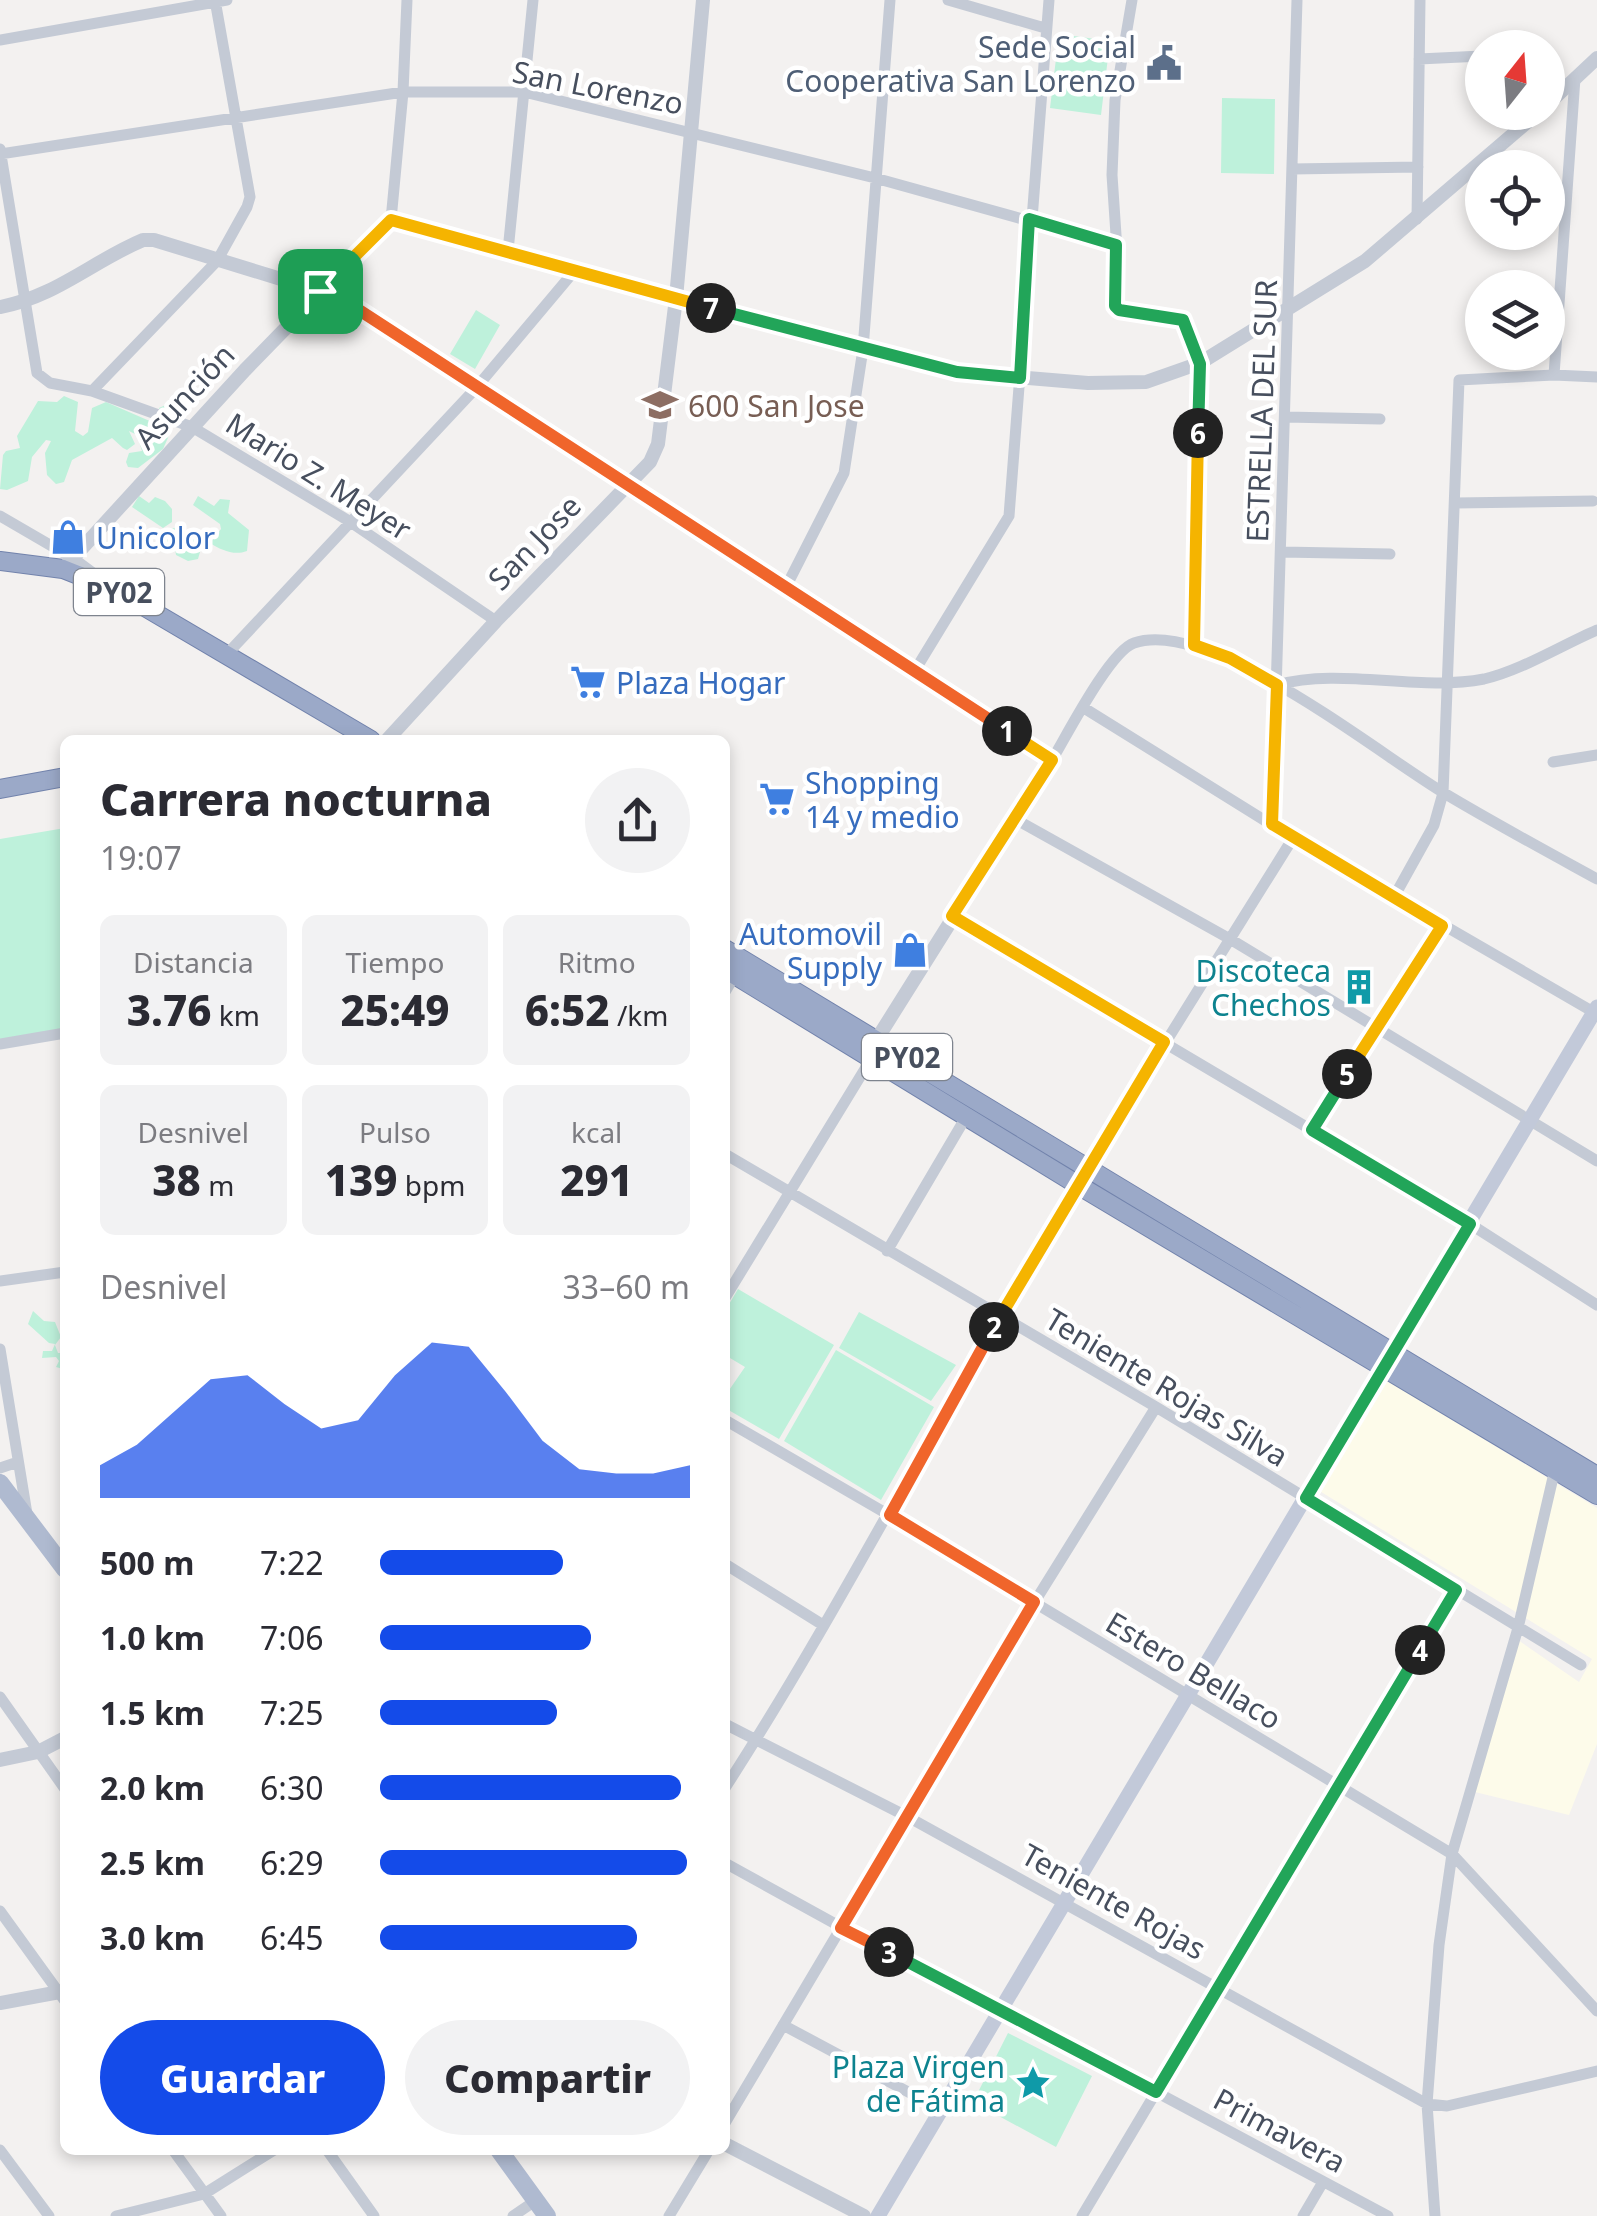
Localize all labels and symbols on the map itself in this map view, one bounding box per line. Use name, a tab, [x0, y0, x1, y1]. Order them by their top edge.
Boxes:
place label: Sede Social Cooperativa San Lorenzo	[785, 26, 1136, 101]
north arrow	[1465, 30, 1565, 130]
public building icon: Sede Social Cooperativa San Lorenzo	[1145, 44, 1183, 82]
street label: San Lorenzo	[509, 50, 687, 124]
pin	[278, 249, 363, 334]
street label: ESTRELLA DEL SUR	[1236, 279, 1286, 543]
pin: 7	[686, 283, 736, 333]
street label: Asunción	[125, 335, 243, 457]
place label: 600 San Jose	[688, 385, 865, 426]
school or university icon: 600 San Jose	[641, 386, 679, 424]
street label: Mario Z. Meyer	[219, 403, 419, 549]
pin: 6	[1173, 408, 1223, 458]
street label: San Jose	[479, 486, 589, 598]
place label: Unicolor	[96, 517, 215, 558]
shop icon: Unicolor	[49, 518, 87, 556]
road number: PY02	[74, 569, 164, 615]
place label: Plaza Hogar	[616, 662, 786, 703]
supermarket icon: Plaza Hogar	[569, 663, 607, 701]
pin: 1	[982, 706, 1032, 756]
place label: Shopping 14 y medio	[805, 762, 960, 837]
supermarket icon: Shopping 14 y medio	[758, 780, 796, 818]
place label: Automovil Supply	[739, 913, 883, 988]
shop icon: Automovil Supply	[891, 931, 929, 969]
place label: Discoteca Chechos	[1195, 950, 1331, 1025]
building icon: Discoteca Chechos	[1340, 968, 1378, 1006]
road number: PY02	[862, 1034, 952, 1080]
pin: 5	[1322, 1049, 1372, 1099]
street label: Teniente Rojas Silva	[1038, 1298, 1296, 1476]
pin: 2	[969, 1302, 1019, 1352]
street label: Estero Bellaco	[1099, 1601, 1289, 1739]
pin: 4	[1395, 1625, 1445, 1675]
street label: Teniente Rojas	[1015, 1833, 1213, 1969]
pin: 3	[864, 1927, 914, 1977]
place label: Plaza Virgen de Fátima	[832, 2046, 1005, 2121]
place icon: Plaza Virgen de Fátima	[1014, 2064, 1052, 2102]
street label: Primavera	[1207, 2078, 1353, 2182]

